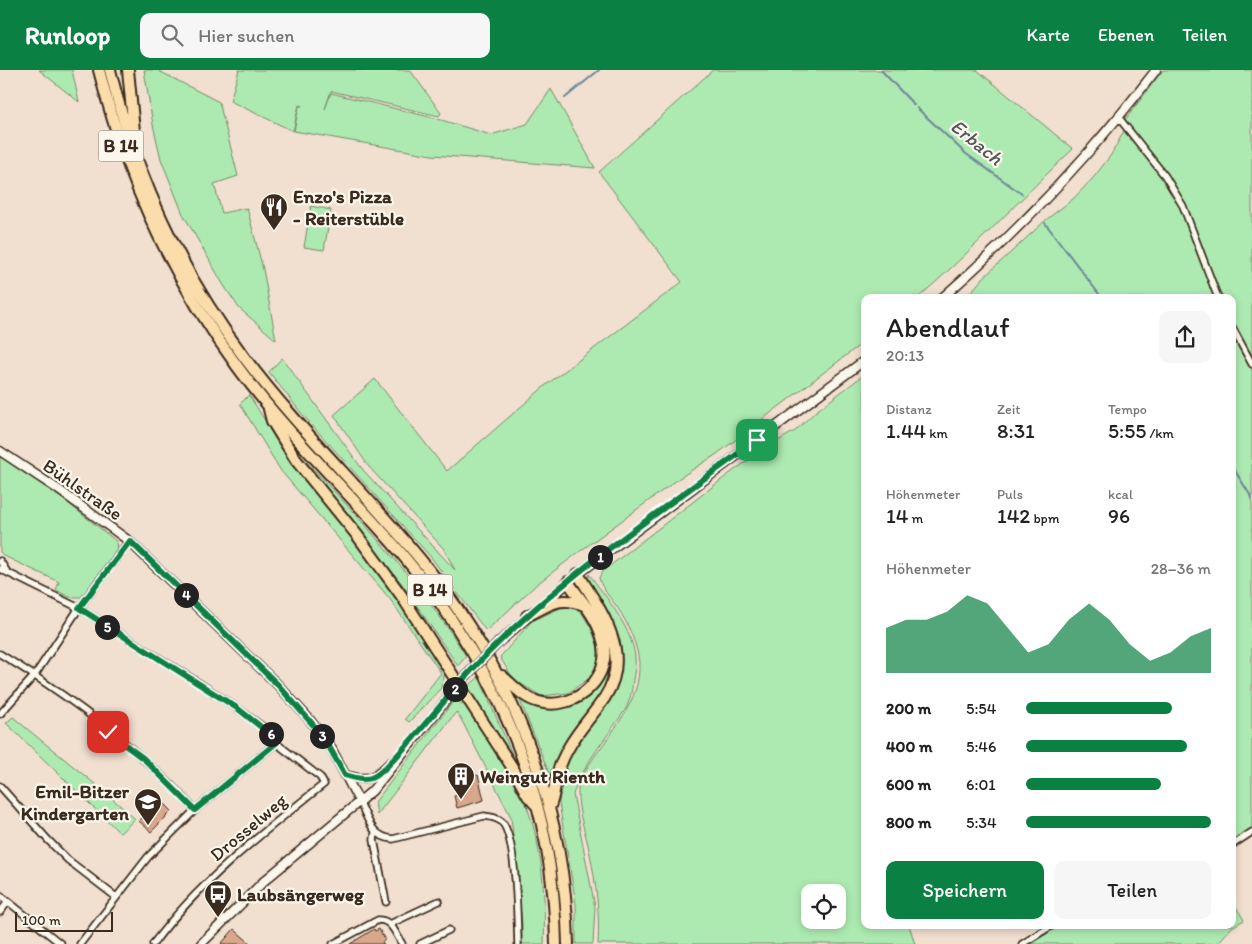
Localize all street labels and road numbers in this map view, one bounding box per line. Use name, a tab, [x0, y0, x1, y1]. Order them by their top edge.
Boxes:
road number: B 14	[98, 130, 144, 162]
street label: Bühlstraße	[39, 454, 127, 525]
road number: B 14	[408, 574, 452, 606]
street label: Drosselweg	[205, 788, 292, 866]

